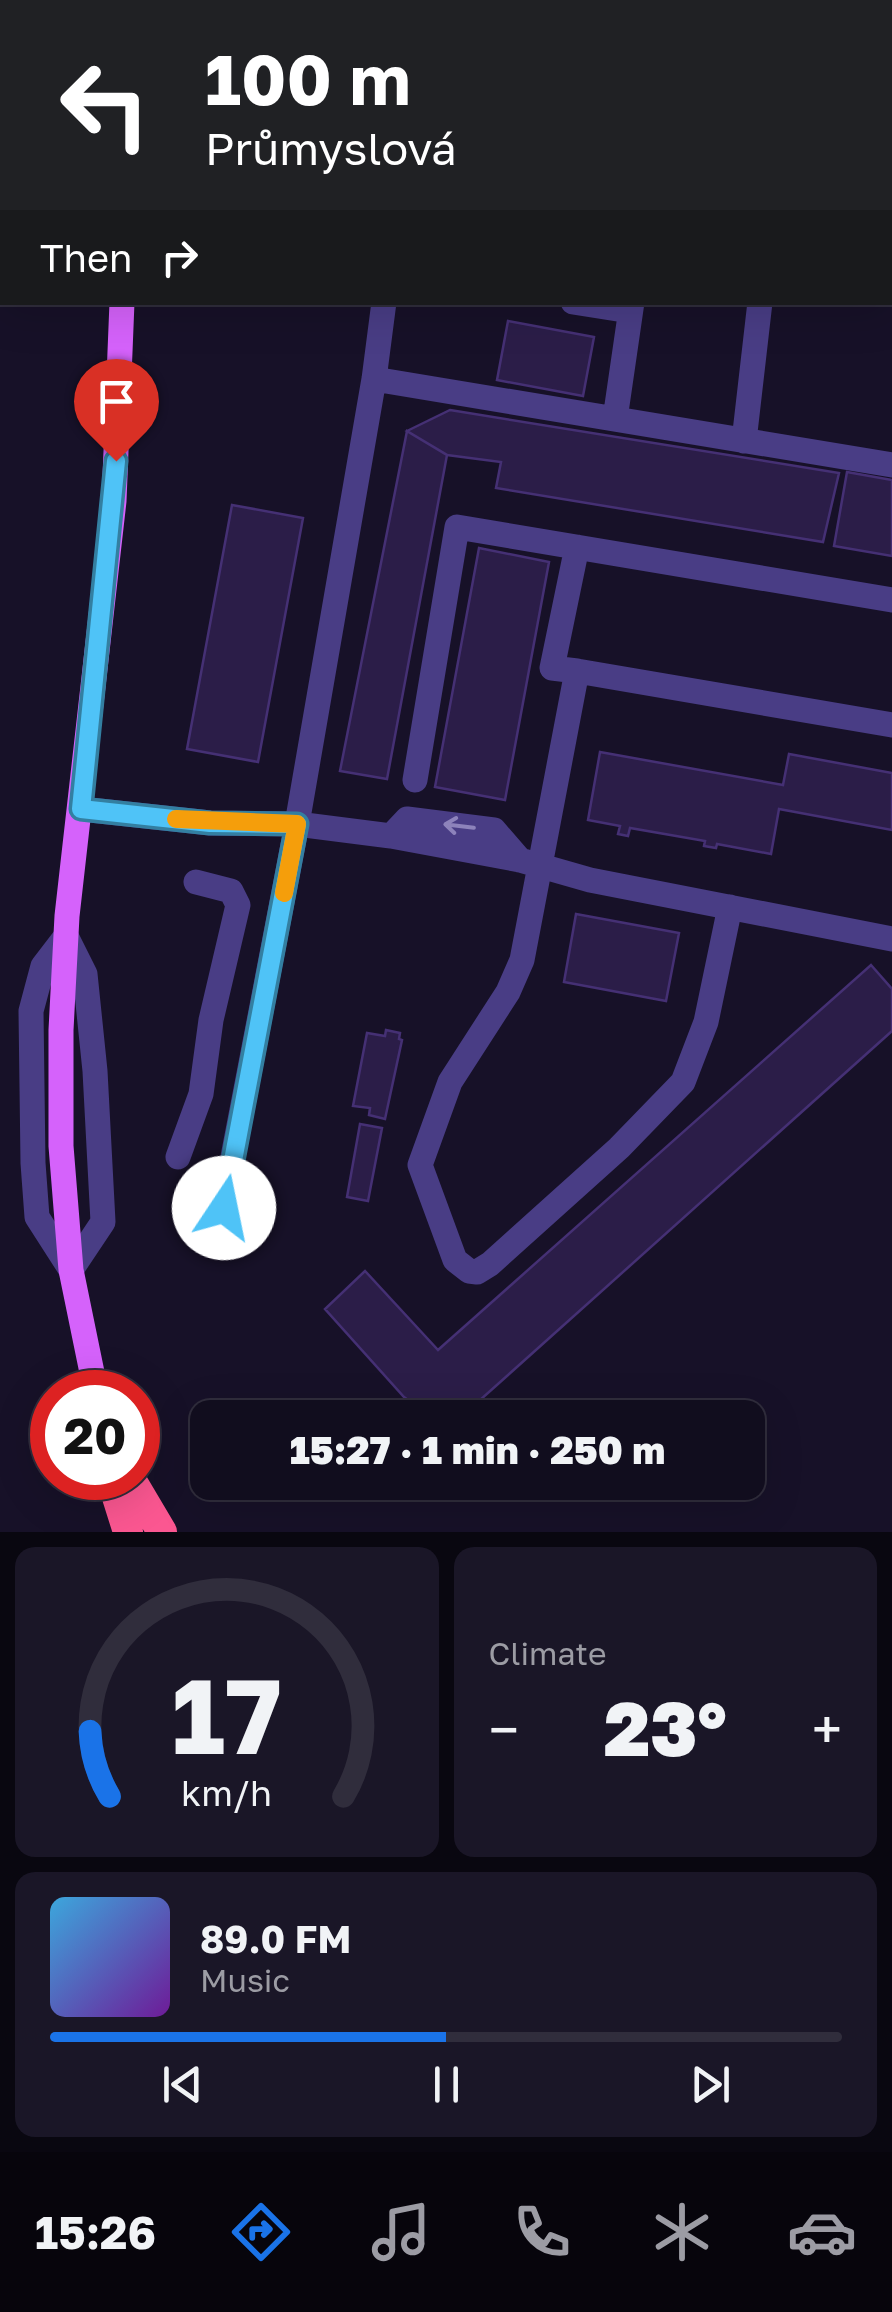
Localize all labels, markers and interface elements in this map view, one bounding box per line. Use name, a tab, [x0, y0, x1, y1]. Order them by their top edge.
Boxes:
text: 100 m	[205, 36, 411, 120]
icon: left	[40, 40, 170, 170]
text: Průmyslová	[205, 121, 457, 175]
icon: right	[152, 230, 207, 285]
text: Then	[40, 235, 132, 280]
pin	[74, 359, 159, 462]
icon: arrive	[89, 374, 144, 429]
one-way arrow	[443, 816, 475, 835]
position arrow	[172, 1156, 276, 1260]
speed limit sign: 20	[30, 1370, 160, 1500]
text: 15:27 · 1 min · 250 m	[290, 1427, 665, 1472]
text: Climate	[489, 1634, 607, 1672]
text: 17	[172, 1652, 282, 1777]
text: 23°	[604, 1682, 727, 1773]
text: −	[489, 1696, 519, 1762]
text: +	[812, 1696, 842, 1762]
text: km/h	[181, 1771, 272, 1814]
text: 89.0 FM	[200, 1916, 351, 1961]
text: Music	[200, 1961, 290, 1999]
icon: previous	[155, 2057, 210, 2112]
icon: pause	[419, 2057, 474, 2112]
icon: next	[683, 2057, 738, 2112]
icon: directions	[226, 2197, 296, 2267]
icon: music	[366, 2197, 436, 2267]
icon: phone	[507, 2197, 577, 2267]
icon: climate	[647, 2197, 717, 2267]
icon: car	[787, 2197, 857, 2267]
text: 15:26	[35, 2205, 156, 2259]

